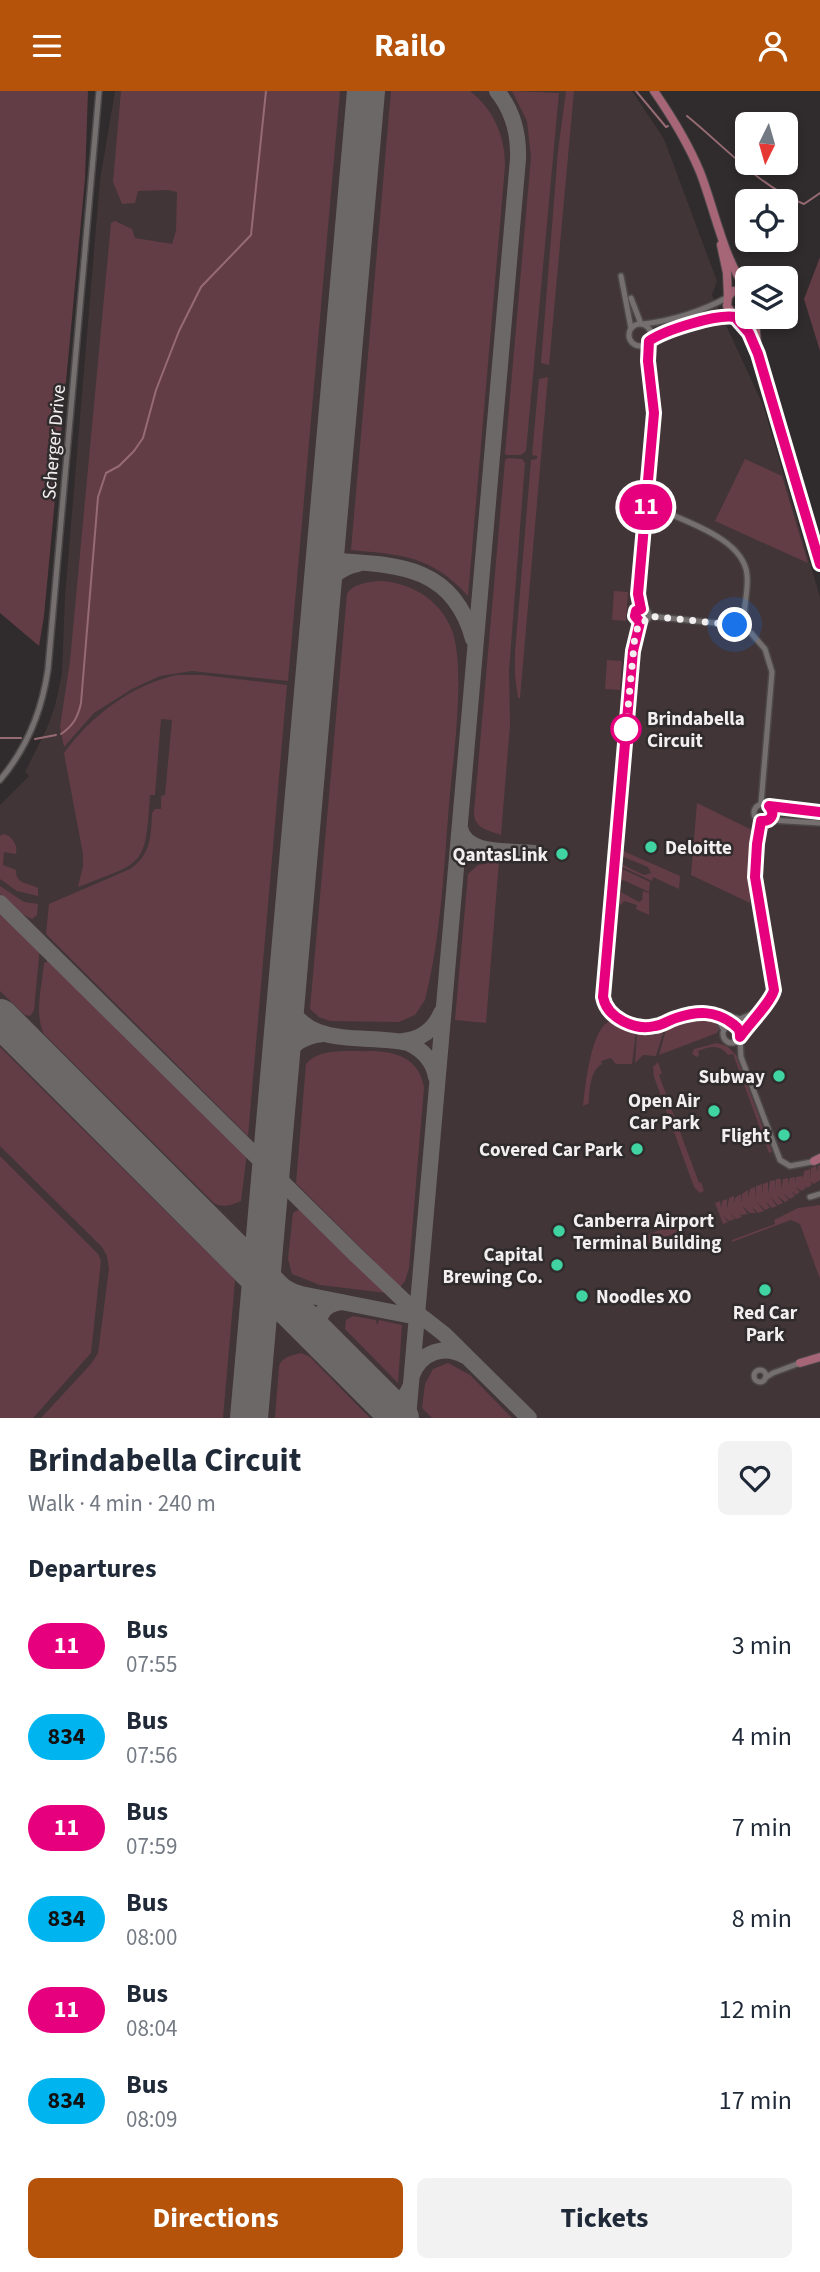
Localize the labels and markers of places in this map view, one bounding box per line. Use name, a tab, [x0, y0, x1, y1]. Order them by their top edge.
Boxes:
place label: Brindabella Circuit	[647, 706, 745, 755]
marker: Brindabella Circuit	[611, 714, 641, 744]
place label: Deloitte	[665, 835, 732, 862]
marker: Deloitte	[643, 839, 659, 855]
place label: QantasLink	[452, 842, 549, 869]
marker: QantasLink	[554, 846, 570, 862]
place label: Subway	[698, 1064, 765, 1091]
marker: Subway	[771, 1068, 787, 1084]
place label: Open Air Car Park	[628, 1088, 701, 1137]
marker: Open Air Car Park	[706, 1103, 722, 1119]
place label: Flight	[721, 1123, 770, 1150]
marker: Flight	[776, 1127, 792, 1143]
place label: Covered Car Park	[479, 1137, 624, 1164]
marker: Covered Car Park	[629, 1141, 645, 1157]
place label: Canberra Airport Terminal Building	[573, 1208, 721, 1257]
marker: Canberra Airport Terminal Building	[551, 1223, 567, 1239]
place label: Capital Brewing Co.	[442, 1242, 544, 1291]
marker: Capital Brewing Co.	[549, 1257, 565, 1273]
marker: Red Car Park	[757, 1282, 773, 1298]
place label: Noodles XO	[596, 1284, 691, 1311]
marker: Noodles XO	[574, 1288, 590, 1304]
place label: Red Car Park	[733, 1300, 798, 1349]

